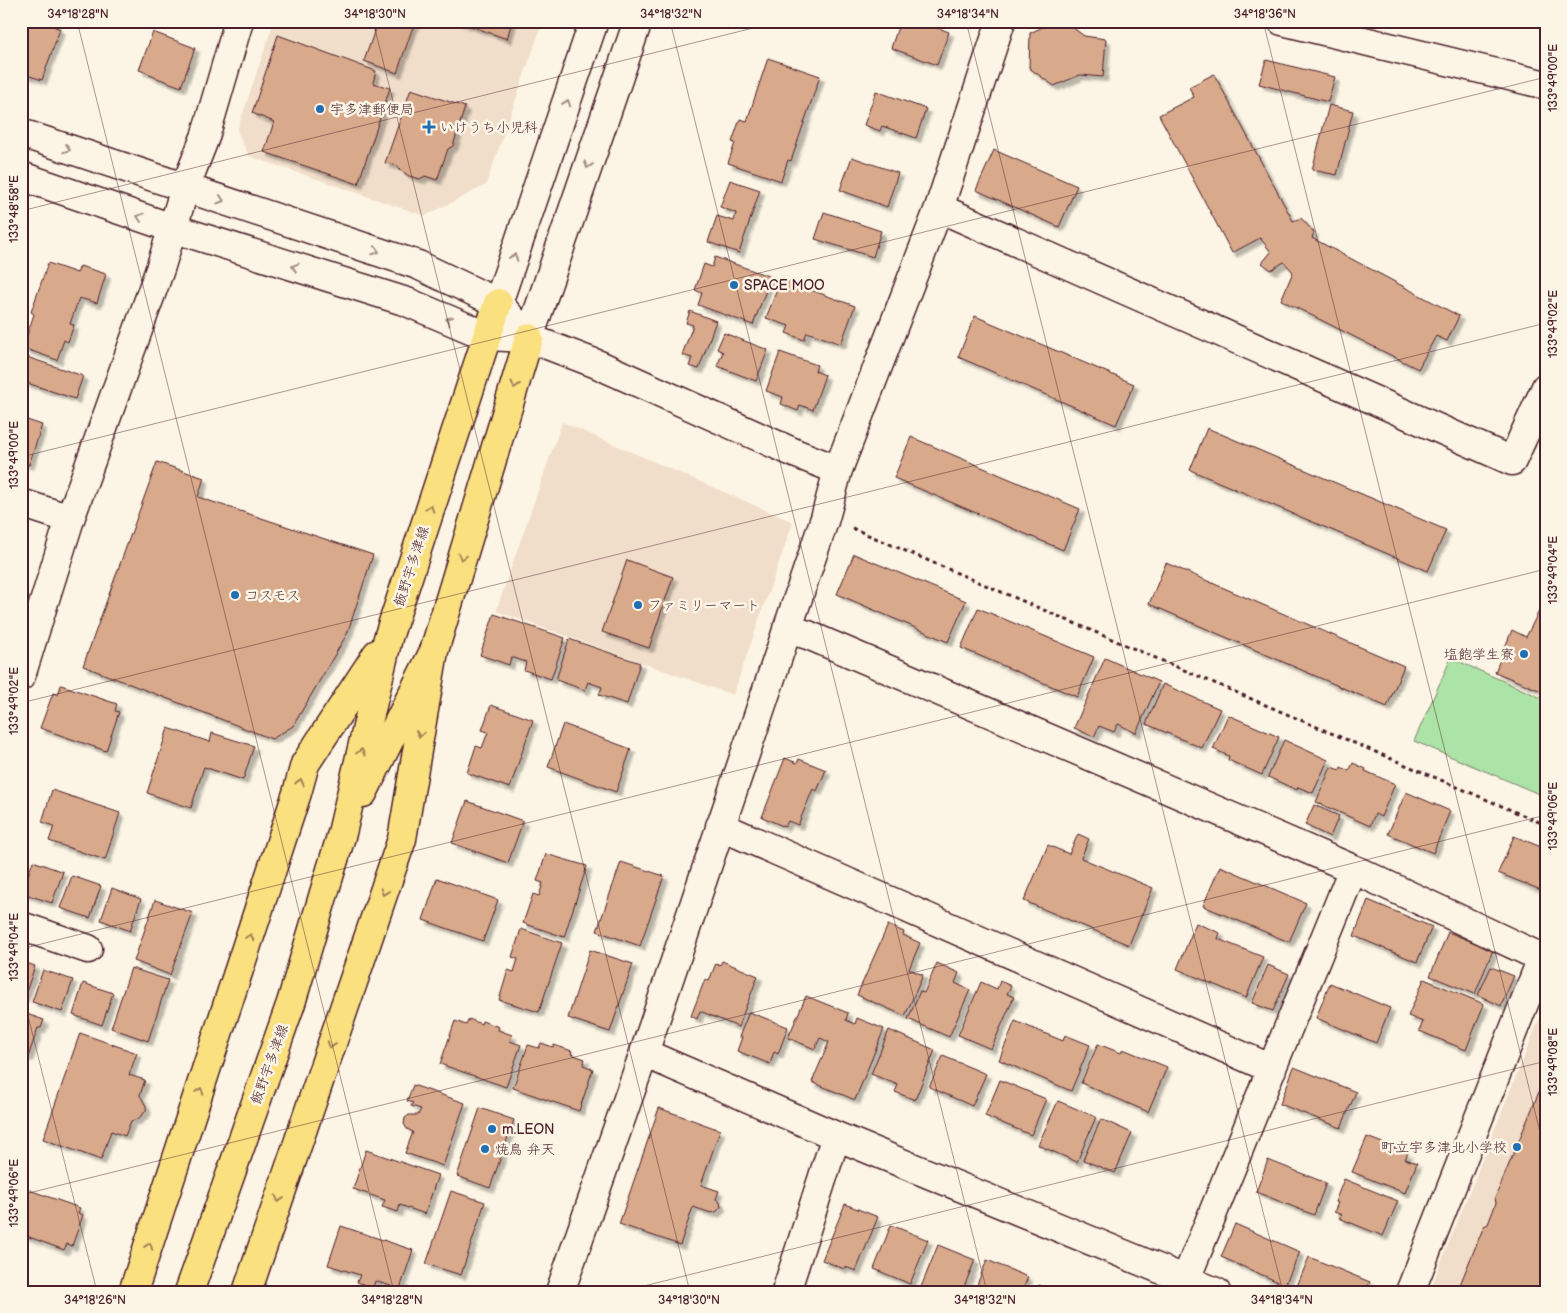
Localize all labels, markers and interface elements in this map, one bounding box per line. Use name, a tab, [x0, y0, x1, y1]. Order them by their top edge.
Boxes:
text: 34°18'28"N	[47, 7, 109, 22]
text: 34°18'30"N	[344, 7, 406, 22]
text: 34°18'32"N	[640, 7, 702, 22]
text: 34°18'34"N	[937, 7, 999, 22]
text: 34°18'36"N	[1234, 7, 1296, 22]
text: 133°49'00"E	[1546, 44, 1561, 112]
one-way arrow	[561, 99, 571, 108]
place label: 宇多津郵便局	[330, 101, 414, 118]
marker: 宇多津郵便局	[314, 103, 326, 115]
place label: いけうち小児科	[440, 119, 538, 136]
marker: いけうち小児科	[422, 120, 436, 134]
one-way arrow	[63, 143, 71, 153]
one-way arrow	[584, 161, 594, 169]
text: 133°48'58"E	[7, 175, 22, 243]
one-way arrow	[217, 195, 225, 205]
one-way arrow	[137, 213, 145, 223]
one-way arrow	[371, 245, 380, 255]
one-way arrow	[508, 253, 518, 261]
one-way arrow	[291, 262, 300, 272]
place label: SPACE MOO	[744, 277, 825, 294]
marker: SPACE MOO	[728, 279, 740, 291]
text: 133°49'02"E	[1546, 290, 1561, 358]
one-way arrow	[445, 315, 454, 326]
one-way arrow	[510, 380, 520, 388]
text: 133°49'00"E	[7, 421, 22, 489]
one-way arrow	[424, 505, 434, 513]
street label: 飯野宇多津線	[390, 524, 433, 609]
text: 133°49'04"E	[1546, 536, 1561, 604]
one-way arrow	[458, 552, 468, 561]
place label: コスモス	[245, 587, 300, 604]
marker: コスモス	[229, 589, 241, 601]
place label: ファミリーマート	[648, 597, 760, 614]
marker: ファミリーマート	[632, 599, 644, 611]
place label: 塩飽学生寮	[1444, 646, 1514, 663]
marker: 塩飽学生寮	[1518, 648, 1530, 660]
text: 133°49'02"E	[7, 667, 22, 735]
one-way arrow	[416, 729, 426, 738]
one-way arrow	[355, 747, 366, 756]
one-way arrow	[294, 778, 305, 787]
text: 133°49'06"E	[1546, 782, 1561, 850]
one-way arrow	[380, 887, 390, 895]
text: 133°49'04"E	[7, 913, 22, 981]
one-way arrow	[245, 933, 255, 941]
street label: 飯野宇多津線	[247, 1022, 292, 1107]
text: 133°49'08"E	[1546, 1028, 1561, 1096]
one-way arrow	[327, 1041, 337, 1049]
one-way arrow	[194, 1088, 204, 1096]
place label: m.LEON	[502, 1121, 555, 1138]
marker: m.LEON	[486, 1123, 498, 1135]
place label: 町立宇多津北小学校	[1381, 1139, 1507, 1156]
place label: 焼鳥 弁天	[495, 1141, 555, 1158]
marker: 町立宇多津北小学校	[1511, 1141, 1523, 1153]
marker: 焼鳥 弁天	[479, 1143, 491, 1155]
text: 133°49'06"E	[7, 1159, 22, 1227]
one-way arrow	[274, 1194, 284, 1203]
one-way arrow	[143, 1242, 153, 1250]
text: 34°18'26"N	[64, 1293, 126, 1308]
text: 34°18'28"N	[361, 1293, 423, 1308]
text: 34°18'30"N	[658, 1293, 720, 1308]
text: 34°18'32"N	[954, 1293, 1016, 1308]
text: 34°18'34"N	[1251, 1293, 1313, 1308]

